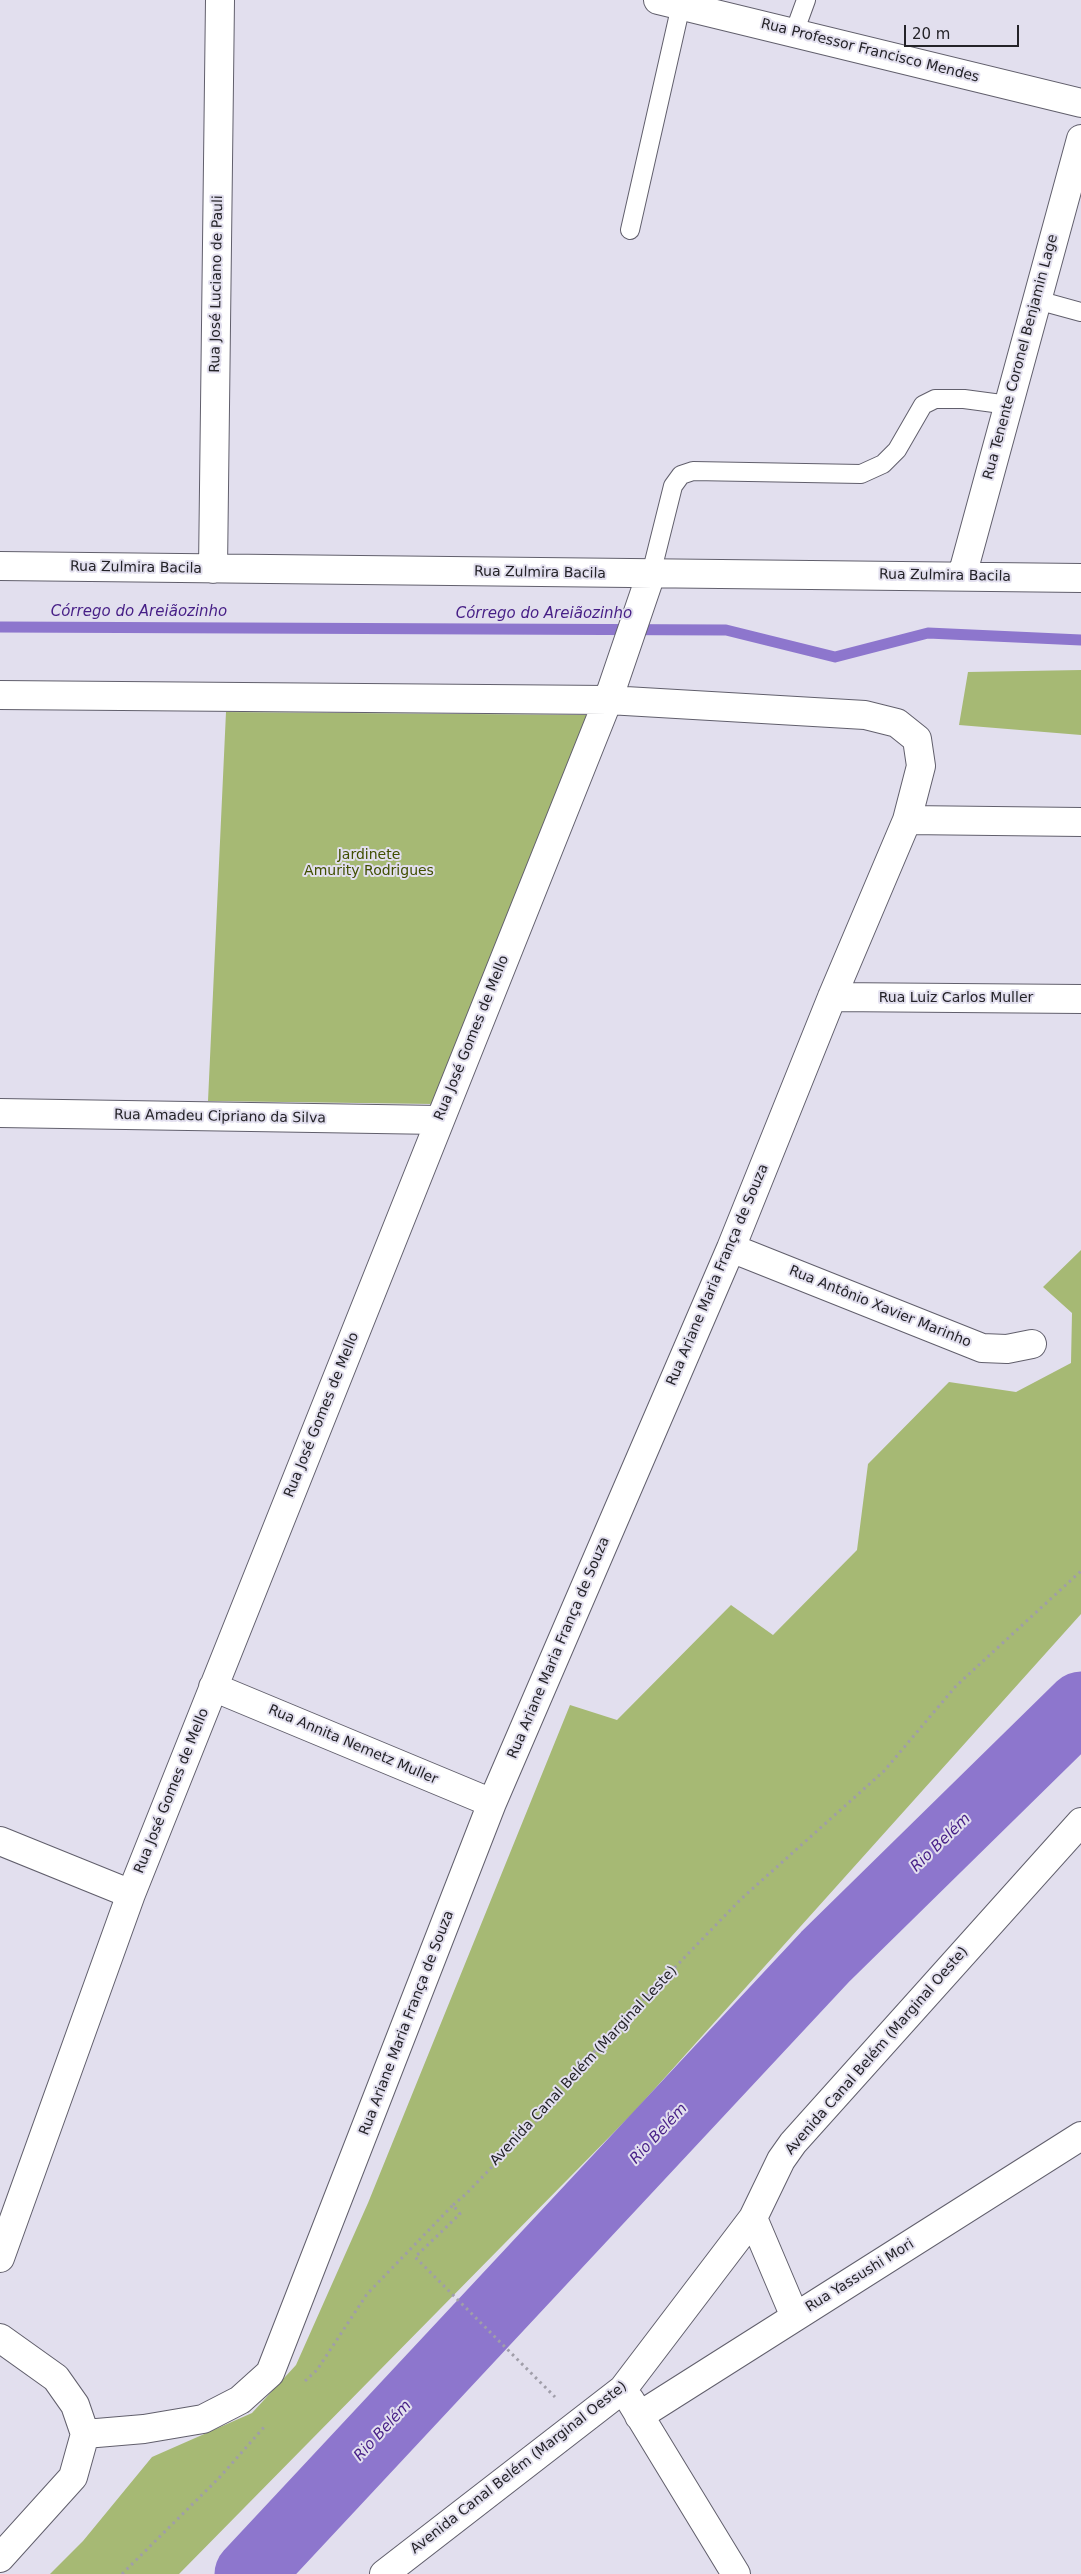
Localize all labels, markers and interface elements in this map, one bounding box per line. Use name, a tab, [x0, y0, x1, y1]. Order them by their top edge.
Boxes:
scale bar	[906, 15, 1021, 47]
street label: Rua Professor Francisco Mendes	[759, 16, 981, 86]
text: 20 m	[912, 25, 950, 43]
street label: Rua José Luciano de Pauli	[207, 195, 227, 373]
street label: Rua Tenente Coronel Benjamin Lage	[980, 233, 1062, 481]
street label: Rua Zulmira Bacila	[70, 558, 202, 578]
street label: Rua Zulmira Bacila	[474, 563, 606, 583]
street label: Rua Zulmira Bacila	[879, 566, 1011, 586]
water label: Córrego do Areiãozinho	[51, 603, 227, 621]
water label: Córrego do Areiãozinho	[456, 605, 632, 623]
park label: Jardinete Amurity Rodrigues	[304, 847, 434, 880]
street label: Rua José Gomes de Mello	[431, 953, 513, 1123]
street label: Rua Luiz Carlos Muller	[879, 990, 1033, 1006]
street label: Rua Amadeu Cipriano da Silva	[114, 1107, 326, 1127]
street label: Rua Ariane Maria França de Souza	[664, 1162, 772, 1388]
street label: Rua Antônio Xavier Marinho	[786, 1263, 974, 1351]
street label: Rua José Gomes de Mello	[281, 1330, 363, 1500]
street label: Rua Ariane Maria França de Souza	[505, 1535, 613, 1761]
street label: Rua Annita Nemetz Muller	[266, 1702, 440, 1788]
street label: Rua José Gomes de Mello	[131, 1706, 213, 1876]
water label: Rio Belém	[907, 1810, 975, 1876]
street label: Rua Ariane Maria França de Souza	[356, 1908, 458, 2138]
street label: Avenida Canal Belém (Marginal Oeste)	[782, 1944, 972, 2158]
street label: Avenida Canal Belém (Marginal Leste)	[487, 1963, 681, 2169]
water label: Rio Belém	[626, 2100, 692, 2168]
street label: Rua Yassushi Mori	[803, 2236, 917, 2316]
street label: Avenida Canal Belém (Marginal Oeste)	[407, 2378, 631, 2558]
water label: Rio Belém	[350, 2397, 416, 2465]

